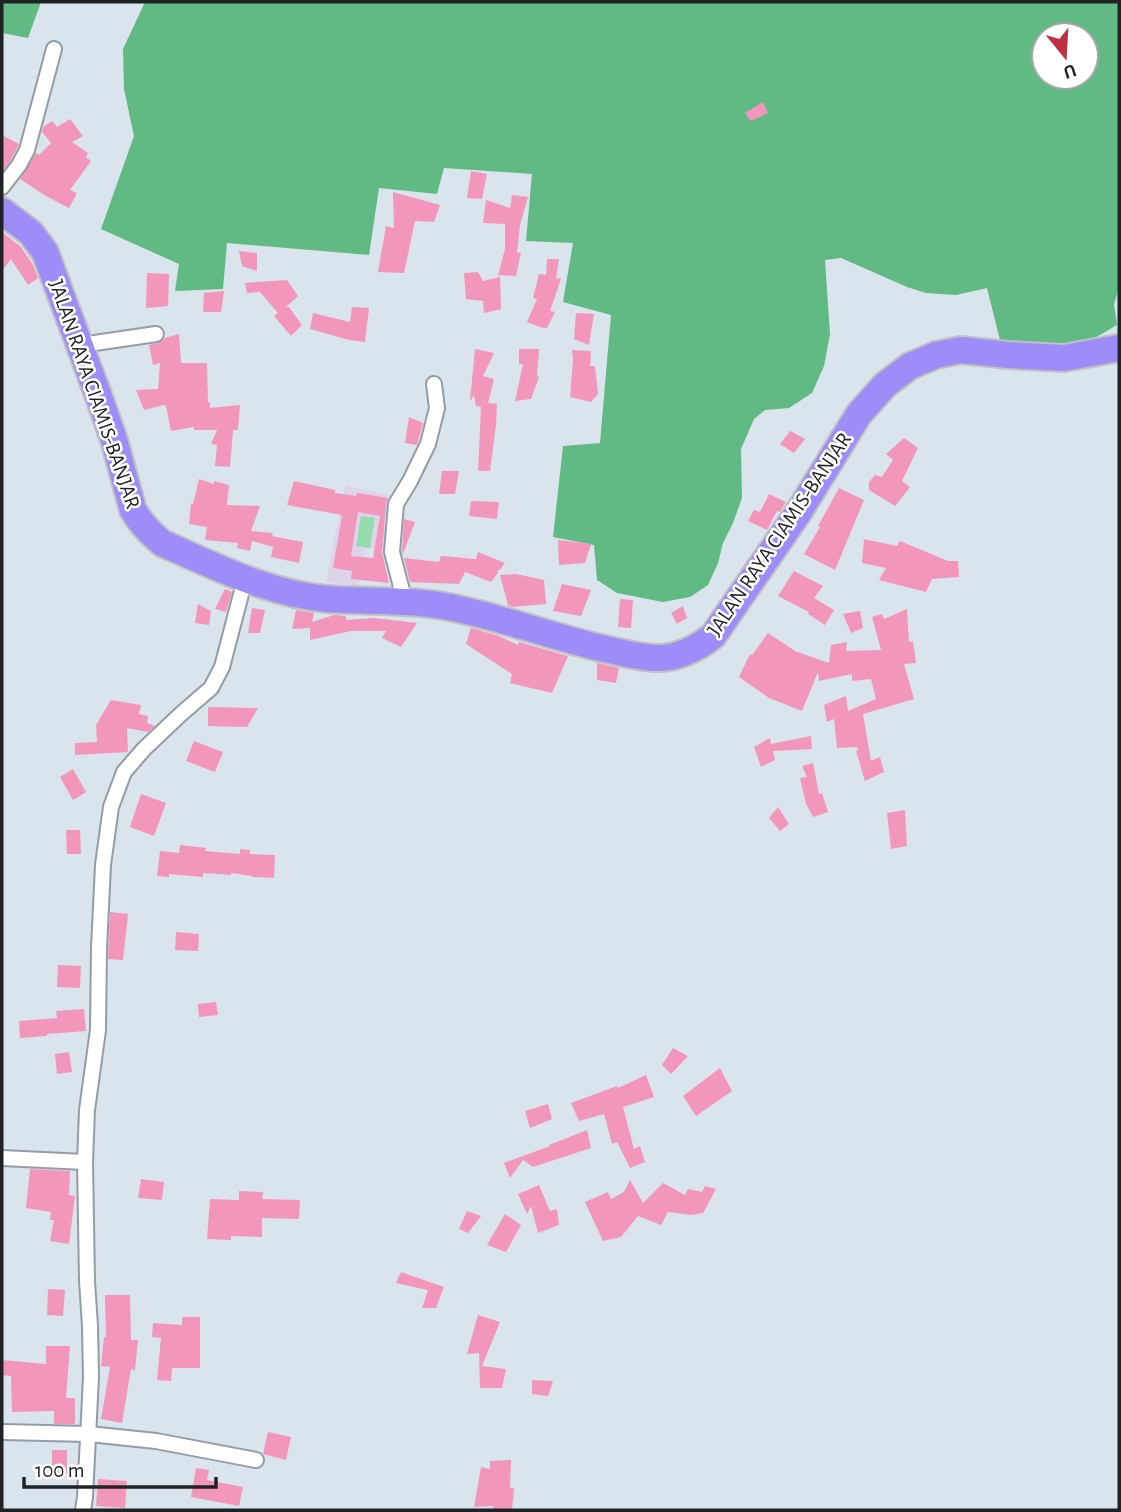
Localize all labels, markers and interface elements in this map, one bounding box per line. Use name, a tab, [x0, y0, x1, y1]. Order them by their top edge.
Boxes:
north arrow	[1030, 21, 1100, 91]
text: U	[1061, 60, 1078, 82]
street label: JALAN RAYA CIAMIS-BANJAR	[45, 277, 144, 511]
street label: JALAN RAYA CIAMIS-BANJAR	[703, 429, 855, 640]
scale bar	[24, 1446, 217, 1490]
text: 100 m	[35, 1460, 85, 1481]

